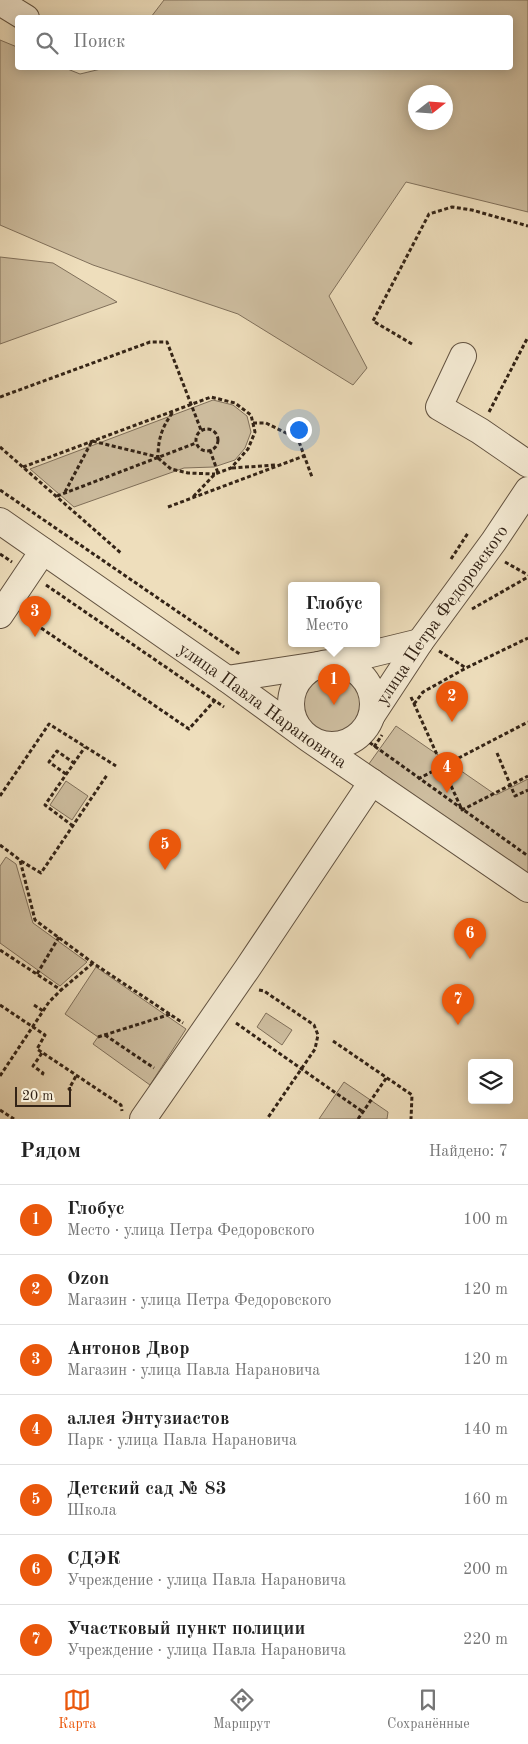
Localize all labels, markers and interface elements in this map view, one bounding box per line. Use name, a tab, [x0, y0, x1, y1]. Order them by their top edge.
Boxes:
search box	[15, 15, 513, 70]
icon: search	[33, 29, 61, 57]
text: Поиск	[73, 33, 125, 52]
north arrow	[408, 85, 453, 130]
your location	[286, 417, 312, 443]
street label: улица Петра Федоровского	[373, 522, 512, 708]
popup	[288, 582, 380, 647]
text: Глобус	[305, 595, 363, 614]
pin: 3	[19, 596, 51, 637]
text: Место	[305, 618, 348, 634]
street label: улица Павла Нарановича	[175, 640, 350, 772]
pin: 1	[318, 664, 350, 705]
pin: 2	[436, 681, 468, 722]
pin: 4	[431, 752, 463, 793]
pin: 5	[149, 829, 181, 870]
pin: 6	[454, 918, 486, 959]
pin: 7	[442, 984, 474, 1025]
map controls	[468, 1059, 513, 1104]
button: layers	[468, 1059, 513, 1104]
scale bar	[15, 1084, 71, 1107]
text: 20 m	[22, 1089, 53, 1103]
text: Рядом	[20, 1141, 81, 1162]
text: Найдено: 7	[429, 1144, 508, 1160]
text: Глобус	[67, 1200, 125, 1219]
text: 1	[31, 1212, 41, 1228]
text: 100 m	[463, 1212, 508, 1228]
text: Место · улица Петра Федоровского	[67, 1223, 315, 1239]
text: Ozon	[67, 1270, 109, 1289]
text: 2	[31, 1282, 41, 1298]
text: 120 m	[463, 1282, 508, 1298]
text: Магазин · улица Петра Федоровского	[67, 1293, 332, 1309]
text: Антонов Двор	[67, 1340, 189, 1359]
text: 3	[31, 1352, 41, 1368]
text: 120 m	[463, 1352, 508, 1368]
text: Магазин · улица Павла Нарановича	[67, 1363, 320, 1379]
text: аллея Энтузиастов	[67, 1410, 229, 1429]
text: 4	[31, 1422, 41, 1438]
text: 140 m	[463, 1422, 508, 1438]
text: Парк · улица Павла Нарановича	[67, 1433, 297, 1449]
text: Детский сад № 83	[67, 1480, 227, 1499]
text: 5	[31, 1492, 41, 1508]
text: 160 m	[463, 1492, 508, 1508]
text: Школа	[67, 1503, 117, 1519]
text: СДЭК	[67, 1550, 120, 1569]
text: 6	[31, 1562, 41, 1578]
text: 200 m	[463, 1562, 508, 1578]
text: Учреждение · улица Павла Нарановича	[67, 1573, 346, 1589]
text: Участковый пункт полиции	[67, 1620, 305, 1639]
text: 7	[31, 1632, 41, 1648]
text: 220 m	[463, 1632, 508, 1648]
text: Учреждение · улица Павла Нарановича	[67, 1643, 346, 1659]
tab: Карта	[58, 1686, 96, 1733]
tab: Маршрут	[213, 1686, 270, 1733]
tab: Сохранённые	[387, 1686, 470, 1733]

